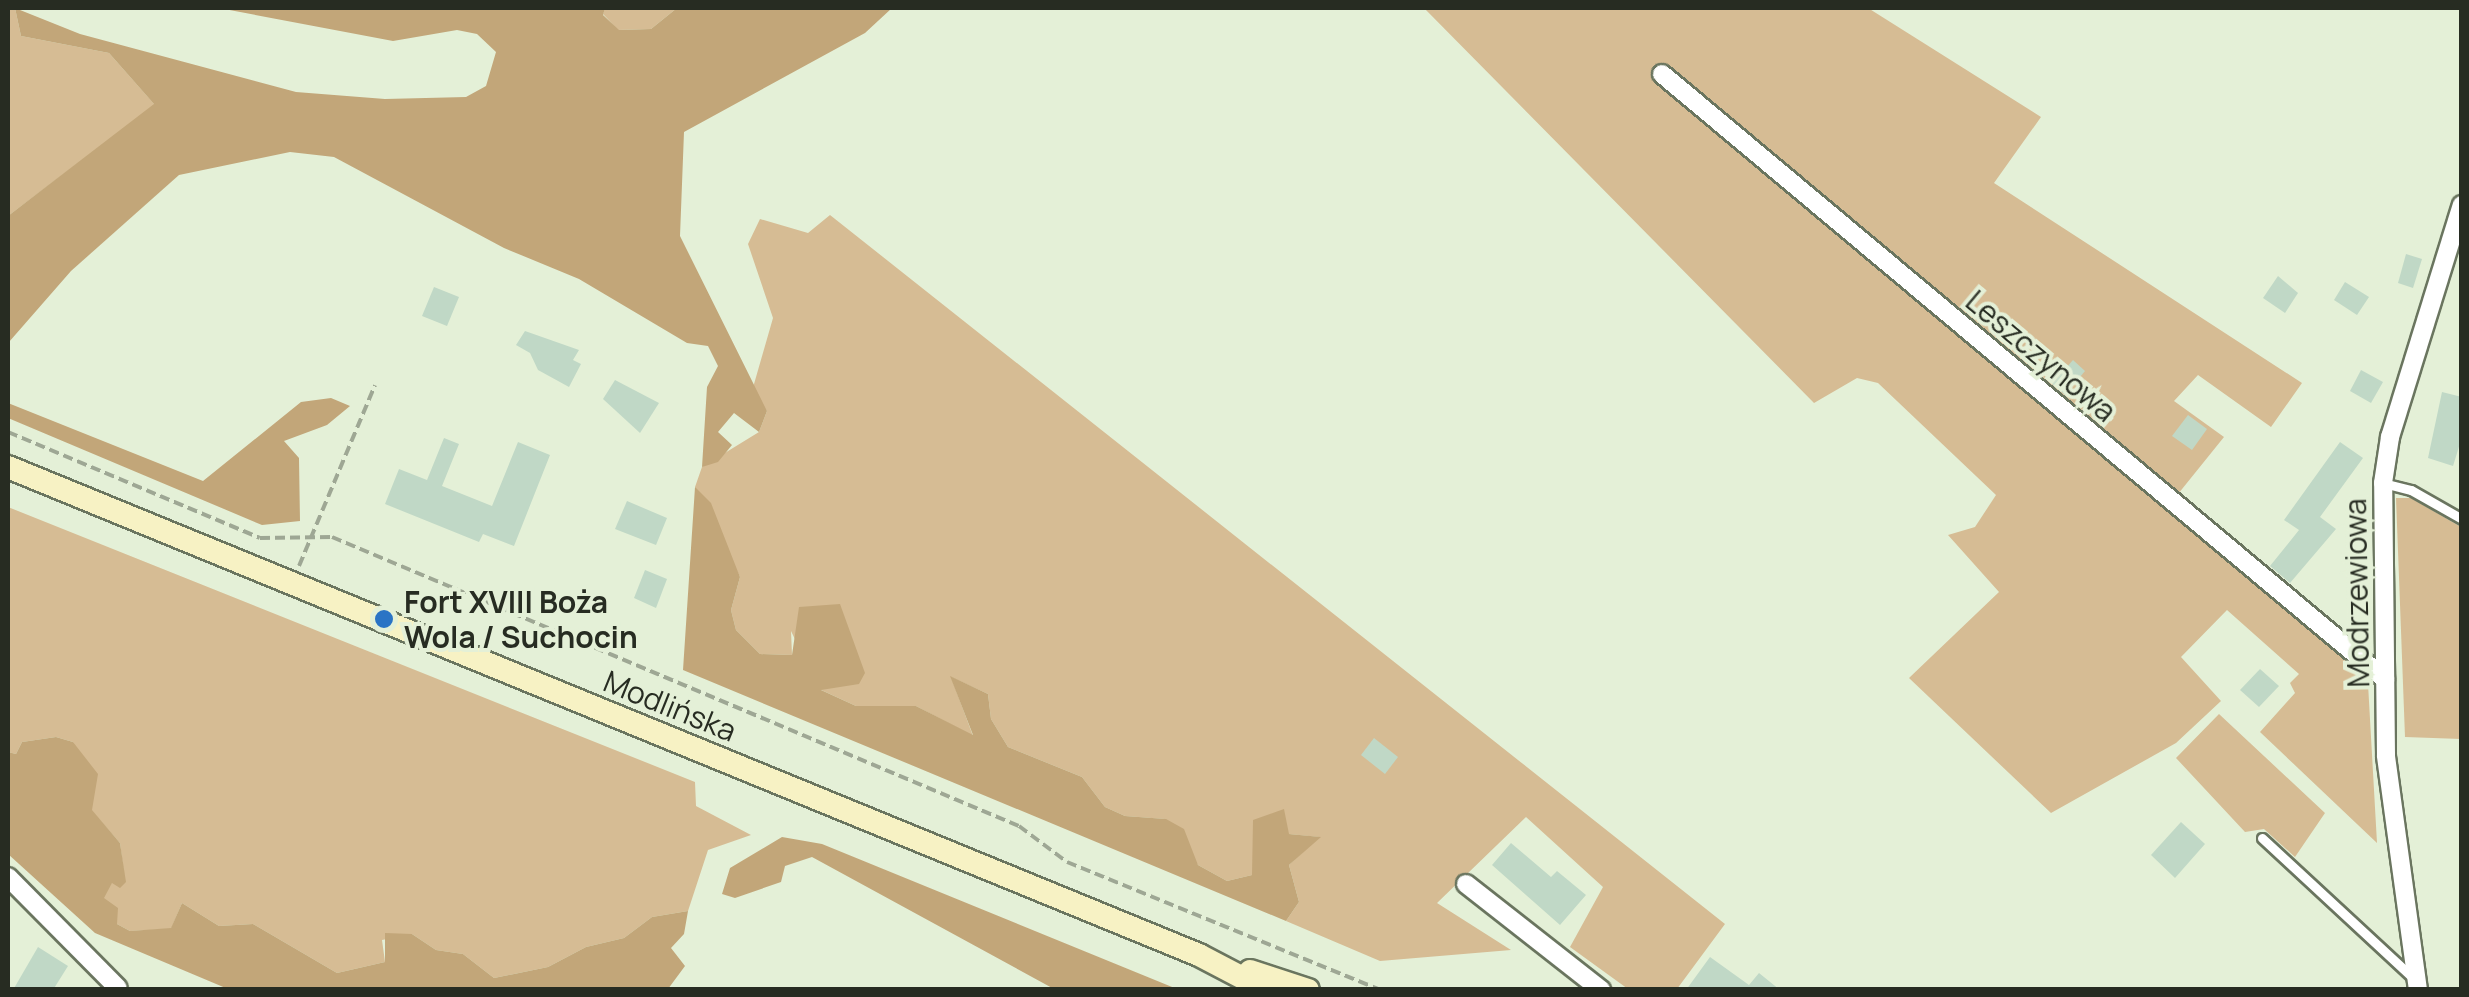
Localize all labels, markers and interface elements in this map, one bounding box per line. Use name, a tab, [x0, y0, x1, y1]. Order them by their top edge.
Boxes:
street label: Leszczynowa	[1959, 283, 2123, 429]
street label: Modrzewiowa	[2337, 498, 2377, 688]
place label: Fort XVIII Boża Wola / Suchocin	[404, 584, 638, 654]
marker: Fort XVIII Boża Wola / Suchocin	[373, 608, 395, 630]
street label: Modlińska	[598, 663, 742, 749]

